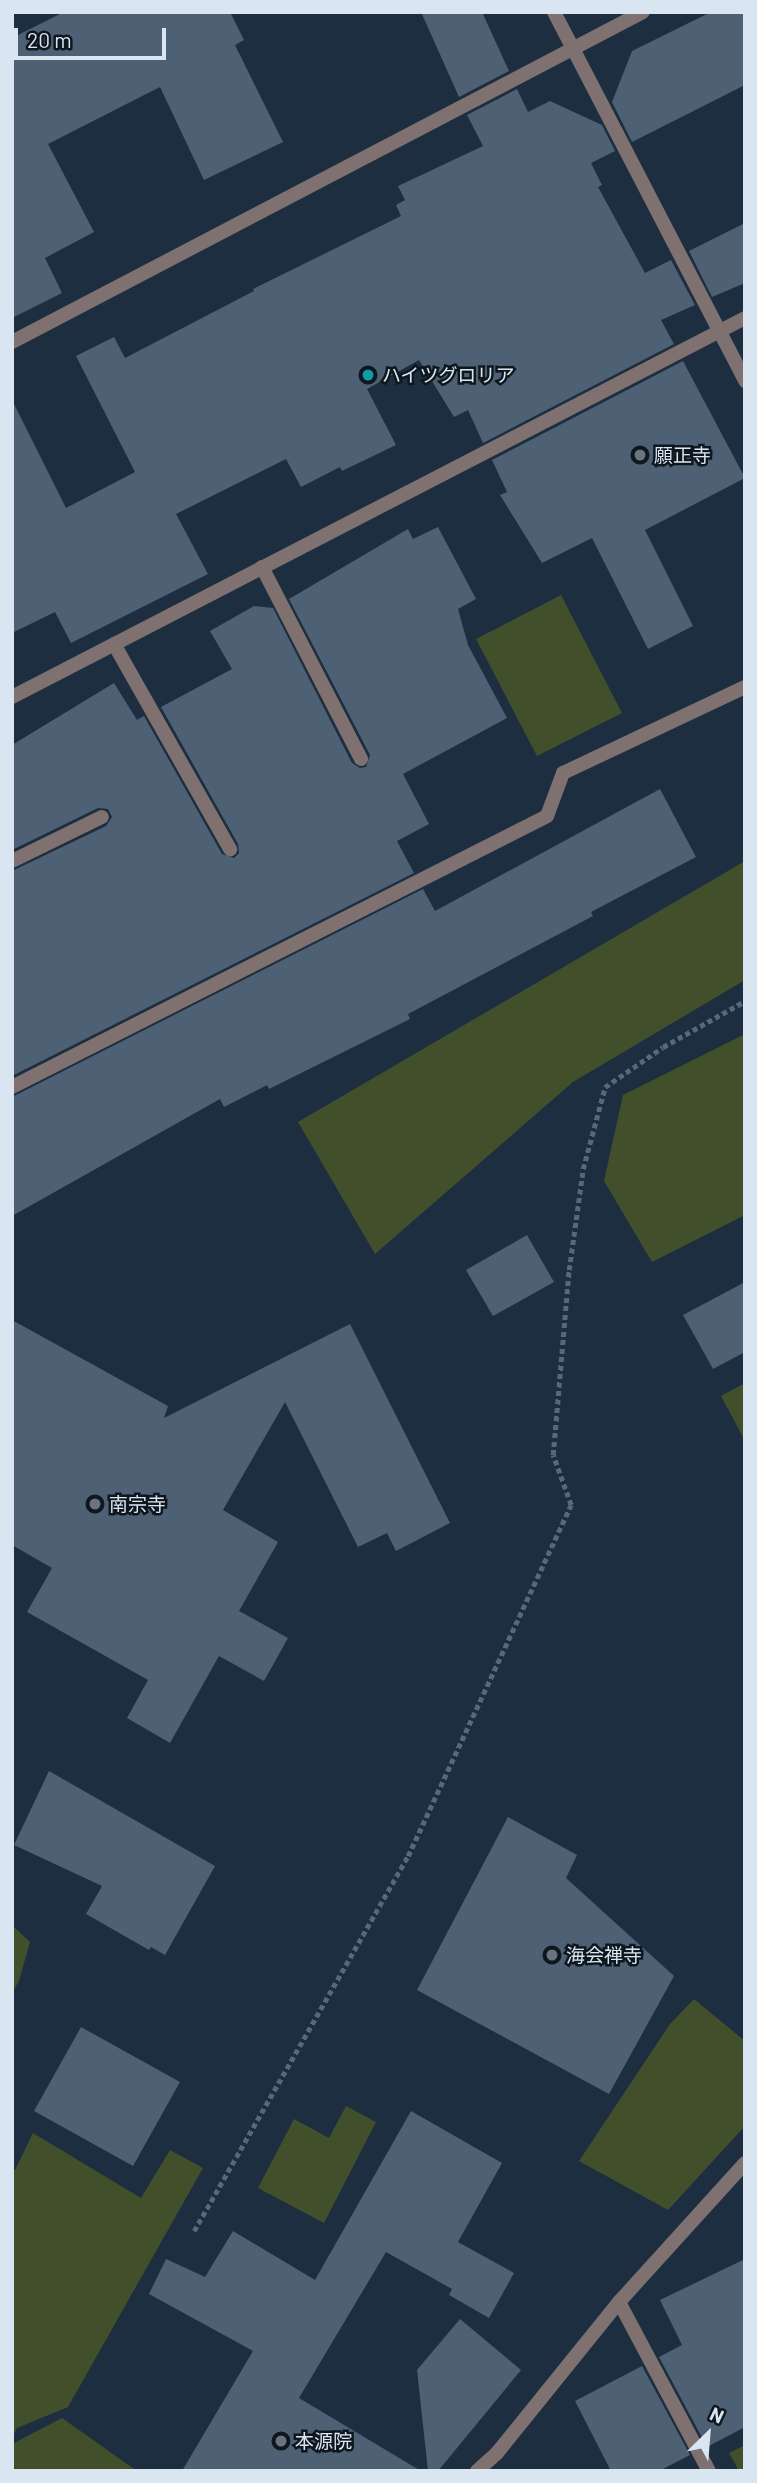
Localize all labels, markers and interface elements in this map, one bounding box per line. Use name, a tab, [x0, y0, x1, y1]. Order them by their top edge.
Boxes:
scale bar	[18, 14, 170, 58]
text: 20 m	[27, 27, 72, 52]
place label: ハイツグロリア	[382, 364, 515, 386]
marker: ハイツグロリア	[360, 367, 376, 383]
place label: 願正寺	[654, 444, 711, 466]
marker: 願正寺	[632, 447, 648, 463]
place label: 南宗寺	[109, 1493, 166, 1515]
marker: 南宗寺	[87, 1496, 103, 1512]
place label: 海会禅寺	[566, 1944, 642, 1966]
marker: 海会禅寺	[544, 1947, 560, 1963]
north arrow	[673, 2399, 743, 2469]
text: N	[706, 2401, 728, 2428]
place label: 本源院	[295, 2430, 352, 2452]
marker: 本源院	[273, 2433, 289, 2449]

